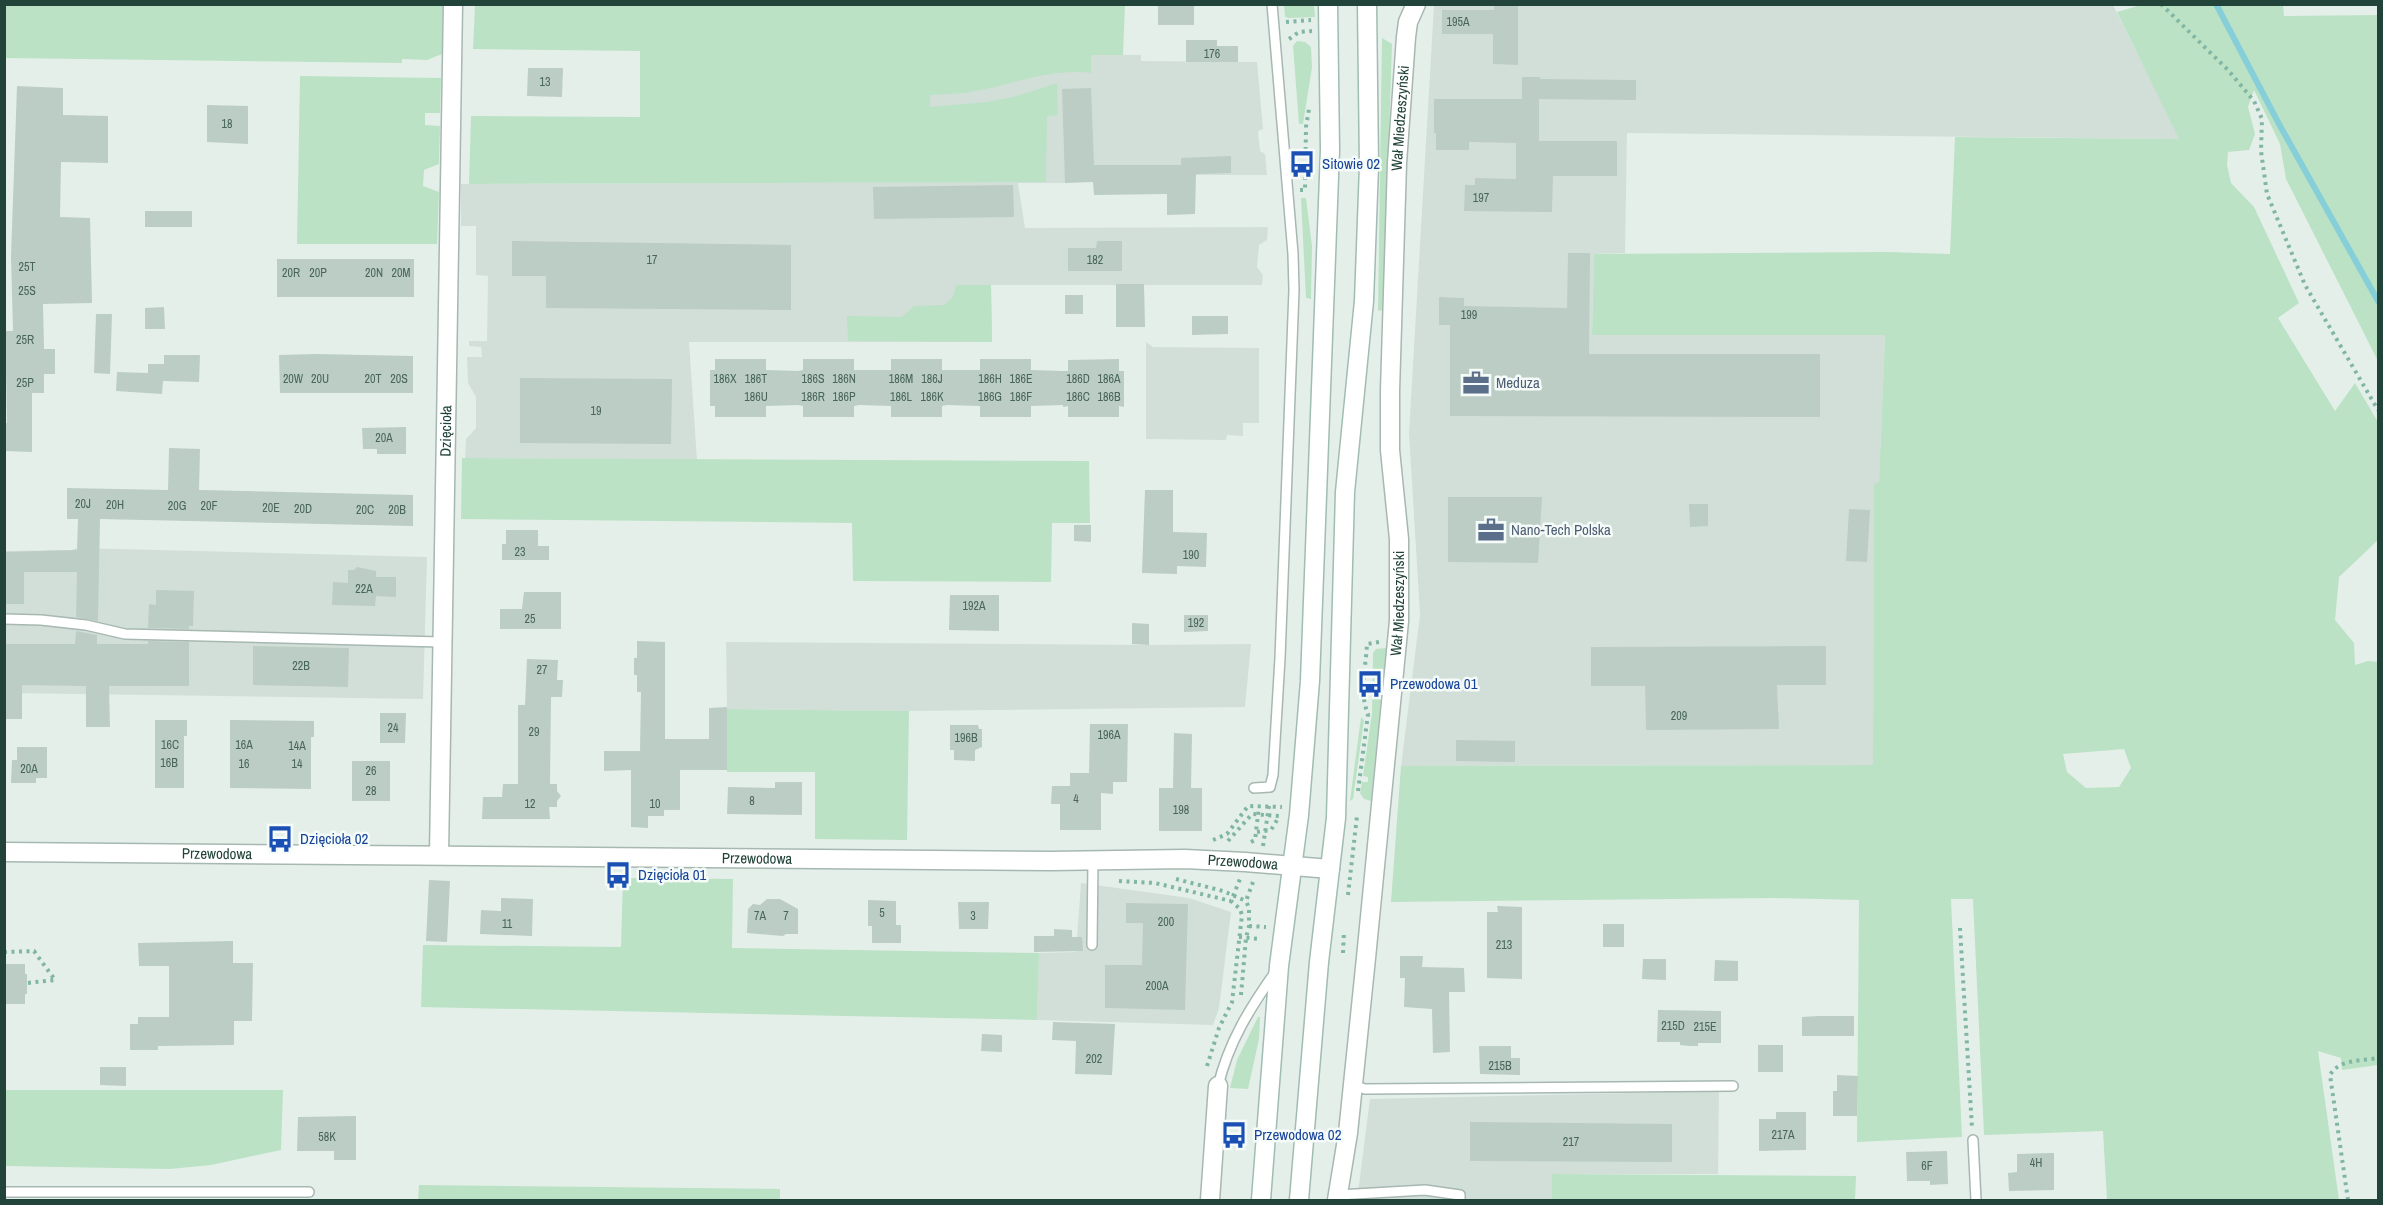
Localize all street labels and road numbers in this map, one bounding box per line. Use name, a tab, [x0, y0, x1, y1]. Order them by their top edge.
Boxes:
street label: Wał Miedzeszyński	[1386, 65, 1414, 171]
street label: Dzięcioła	[435, 405, 456, 457]
street label: Wał Miedzeszyński	[1385, 551, 1409, 657]
street label: Przewodowa	[182, 843, 252, 864]
street label: Przewodowa	[722, 847, 792, 869]
street label: Przewodowa	[1207, 849, 1279, 875]

